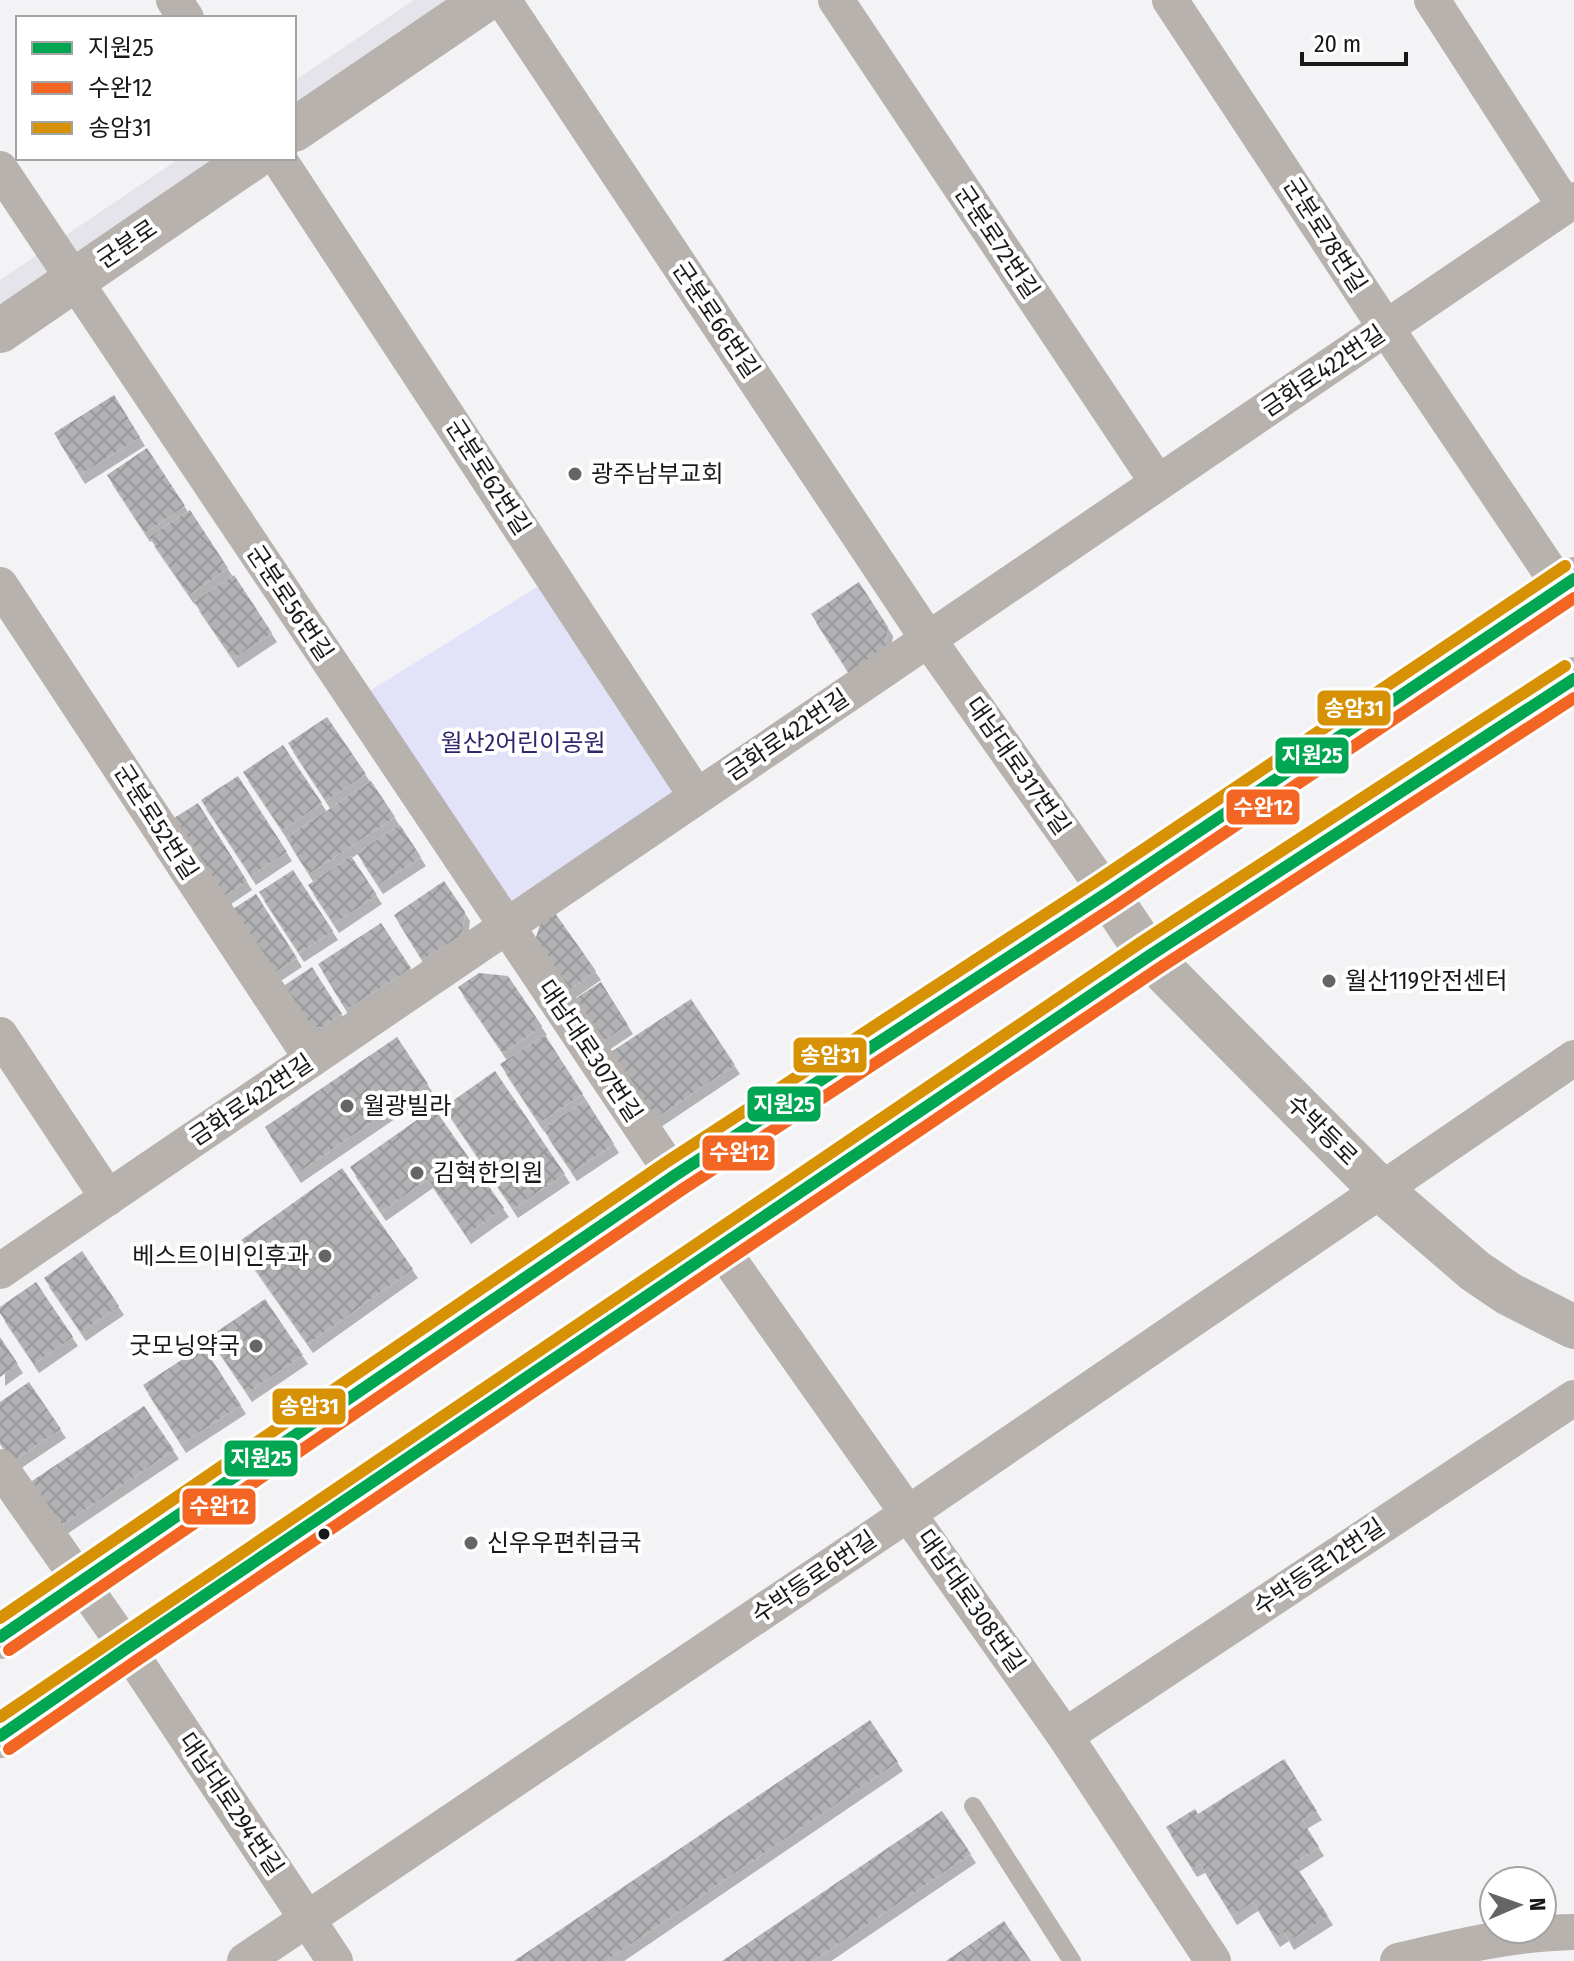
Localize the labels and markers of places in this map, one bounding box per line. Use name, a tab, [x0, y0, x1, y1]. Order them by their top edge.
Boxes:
place label: 광주남부교회	[591, 460, 723, 488]
marker: 광주남부교회	[566, 465, 584, 483]
place label: 월산119안전센터	[1345, 967, 1508, 995]
marker: 월산119안전센터	[1320, 972, 1338, 990]
place label: 월광빌라	[363, 1092, 451, 1120]
marker: 월광빌라	[338, 1097, 356, 1115]
place label: 김혁한의원	[433, 1159, 543, 1187]
marker: 김혁한의원	[408, 1164, 426, 1182]
place label: 베스트이비인후과	[132, 1242, 309, 1270]
marker: 베스트이비인후과	[316, 1247, 334, 1265]
place label: 굿모닝약국	[130, 1332, 240, 1360]
marker: 굿모닝약국	[247, 1337, 265, 1355]
unlabelled marker	[316, 1526, 332, 1542]
place label: 신우우편취급국	[487, 1529, 642, 1557]
marker: 신우우편취급국	[462, 1534, 480, 1552]

